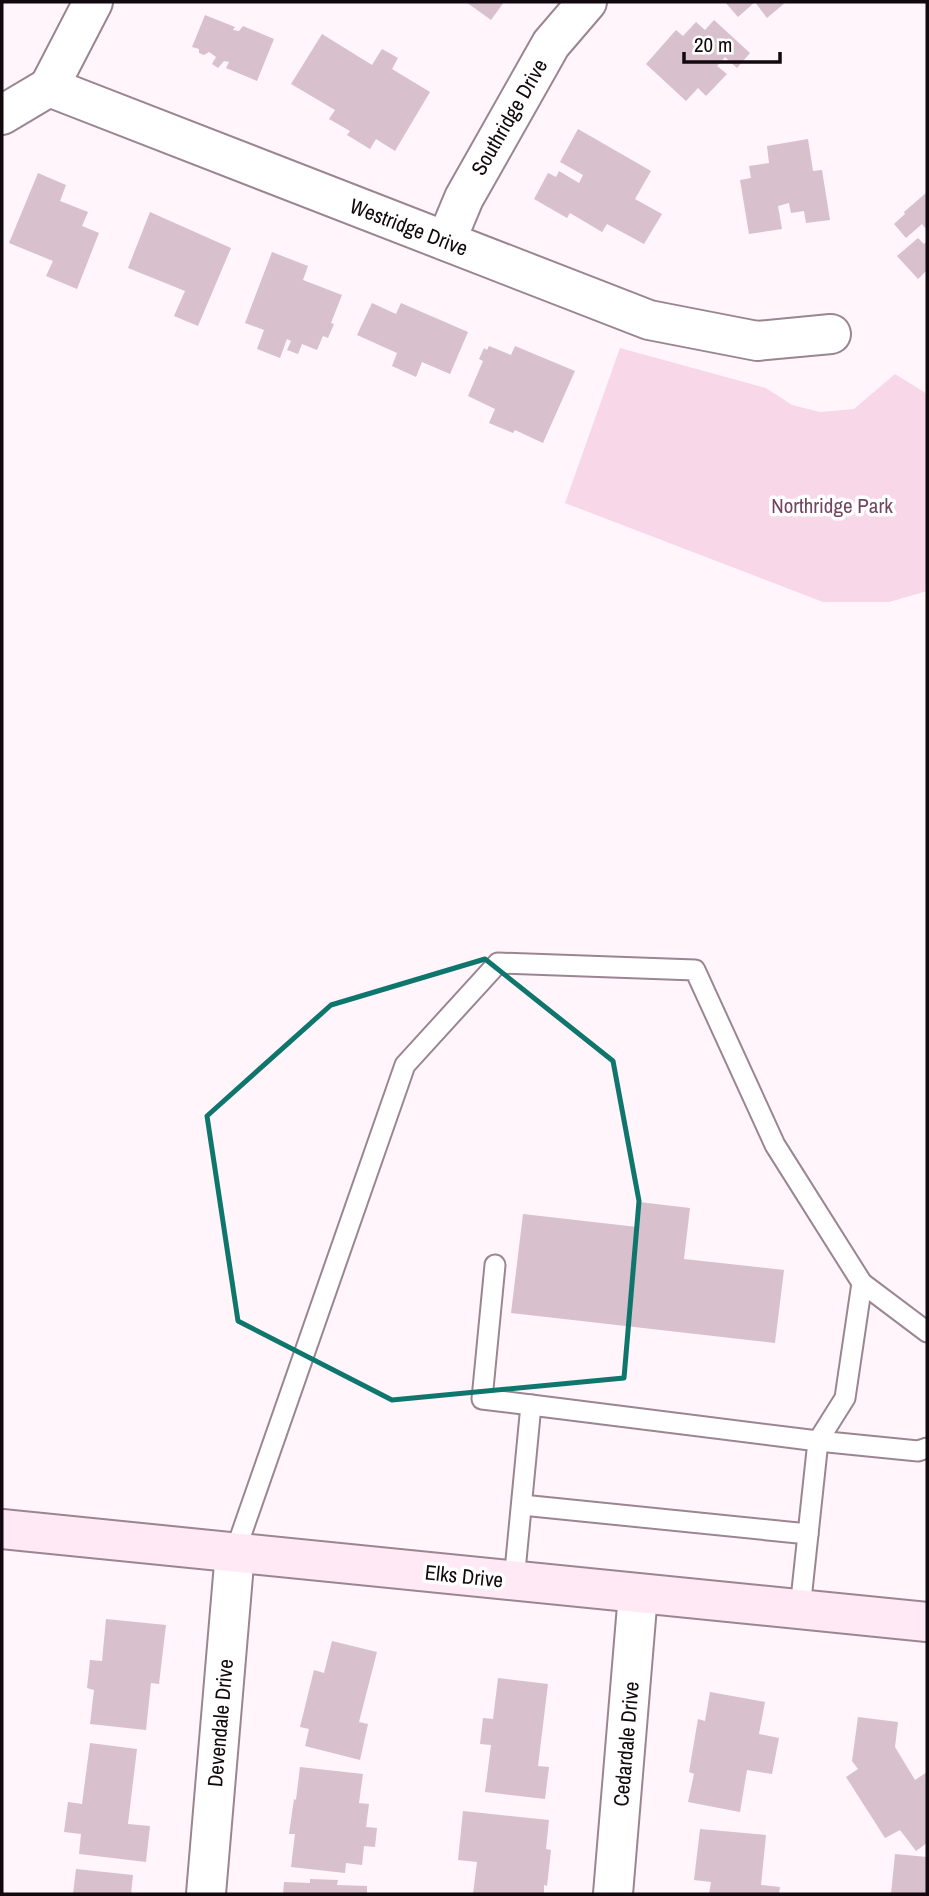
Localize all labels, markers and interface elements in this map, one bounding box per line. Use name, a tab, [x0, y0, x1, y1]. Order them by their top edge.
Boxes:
scale bar	[684, 21, 780, 65]
text: 20 m	[694, 30, 732, 59]
street label: Southridge Drive	[464, 53, 554, 181]
street label: Westridge Drive	[346, 191, 472, 263]
park label: Northridge Park	[771, 491, 893, 520]
street label: Elks Drive	[423, 1557, 505, 1595]
street label: Devendale Drive	[200, 1658, 240, 1788]
street label: Cedardale Drive	[606, 1680, 646, 1808]

